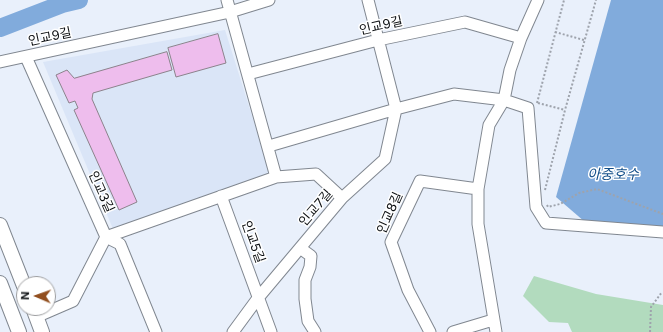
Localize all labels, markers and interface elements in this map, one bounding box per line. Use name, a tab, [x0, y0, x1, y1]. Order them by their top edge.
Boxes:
street label: 인교9길	[358, 13, 404, 39]
street label: 인교9길	[27, 25, 73, 49]
water label: 아중호수	[587, 167, 639, 183]
street label: 인교3길	[85, 169, 117, 215]
street label: 인교7길	[296, 187, 336, 229]
street label: 인교8길	[374, 190, 406, 236]
street label: 인교5길	[238, 219, 268, 265]
north arrow	[16, 276, 56, 316]
text: N	[18, 291, 32, 300]

